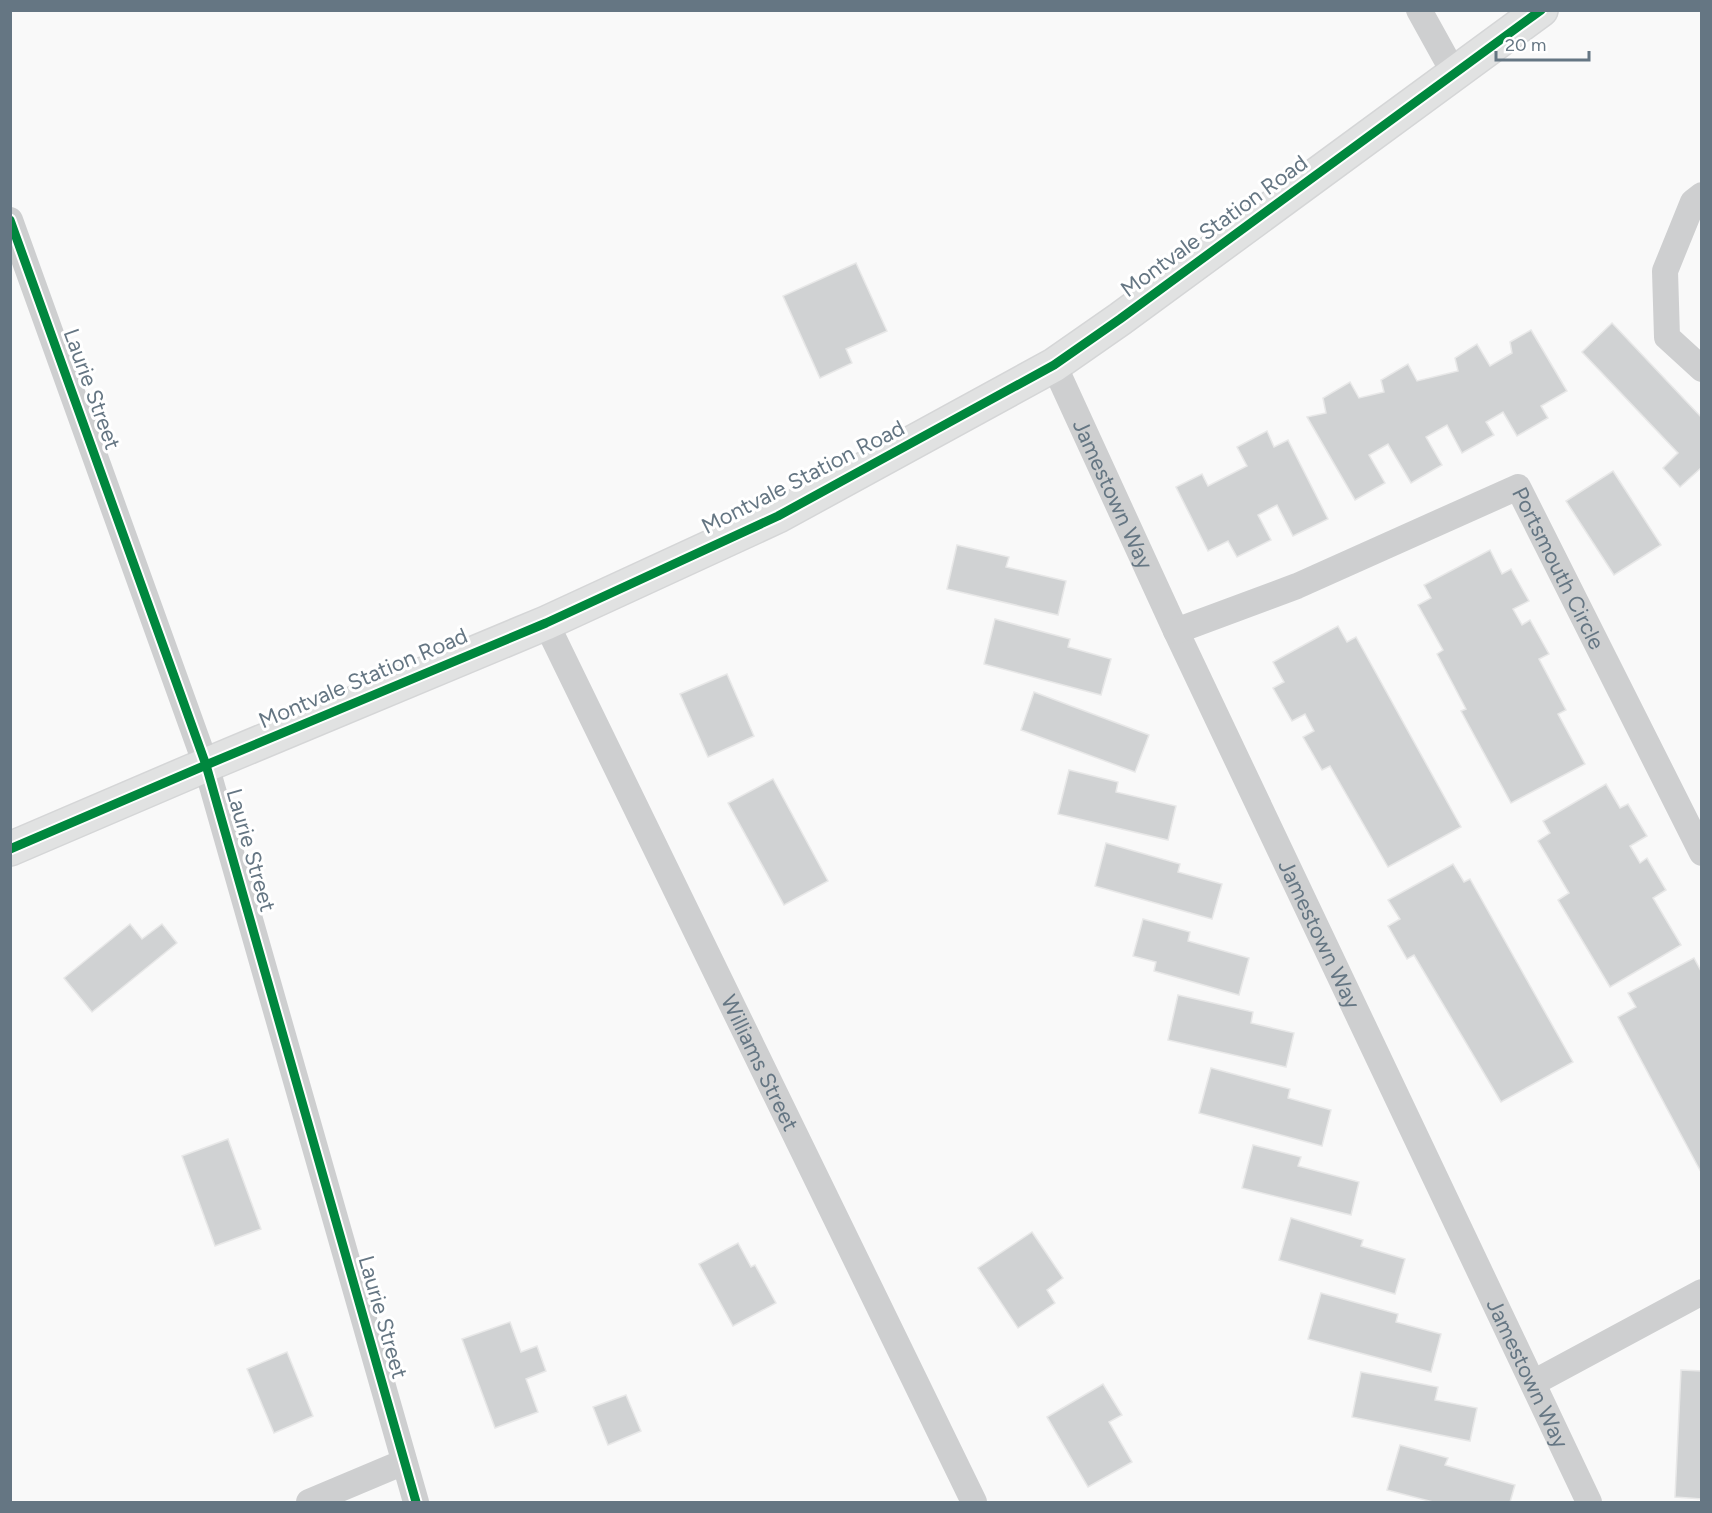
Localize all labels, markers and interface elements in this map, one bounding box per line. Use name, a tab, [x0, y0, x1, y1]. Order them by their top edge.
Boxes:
scale bar	[1496, 24, 1589, 62]
text: 20 m	[1505, 34, 1546, 56]
street label: Montvale Station Road	[1115, 149, 1313, 303]
street label: Laurie Street	[58, 325, 126, 453]
street label: Montvale Station Road	[697, 414, 909, 540]
street label: Jamestown Way	[1067, 415, 1159, 574]
street label: Portsmouth Circle	[1507, 482, 1611, 654]
street label: Montvale Station Road	[255, 622, 471, 734]
street label: Laurie Street	[221, 785, 281, 915]
street label: Jamestown Way	[1273, 855, 1367, 1013]
street label: Williams Street	[715, 990, 805, 1135]
street label: Laurie Street	[353, 1252, 413, 1382]
street label: Jamestown Way	[1481, 1294, 1575, 1453]

